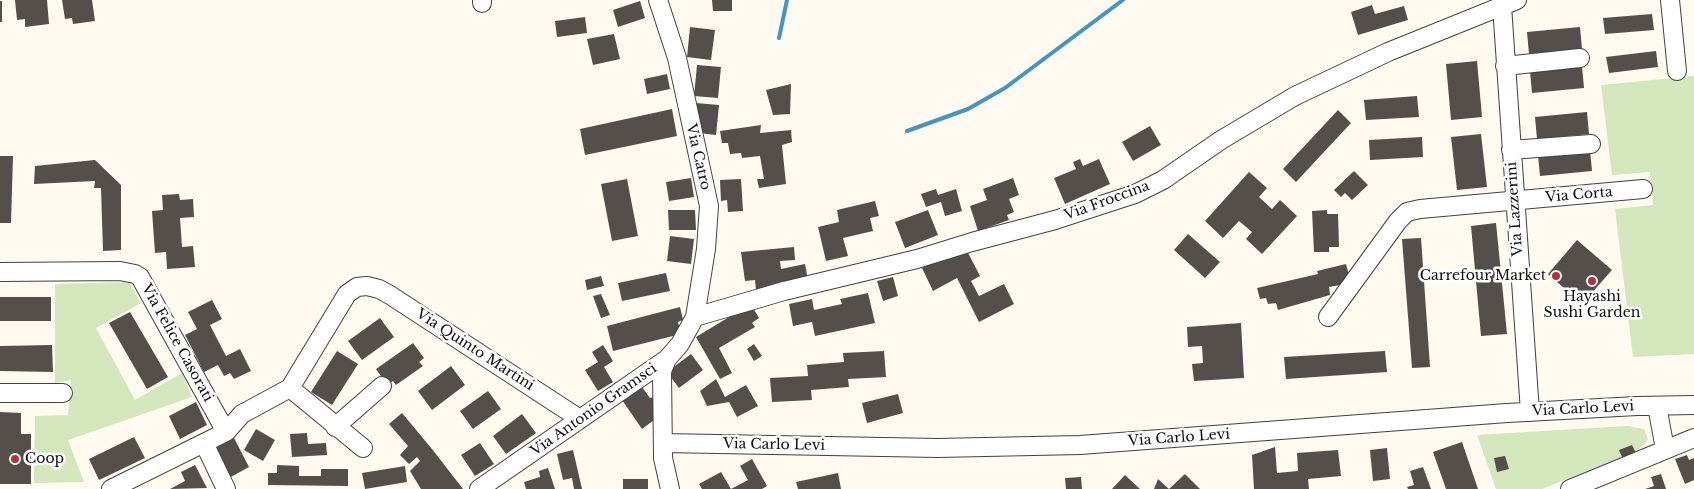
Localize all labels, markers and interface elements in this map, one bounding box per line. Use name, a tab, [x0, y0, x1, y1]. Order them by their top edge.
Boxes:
street label: Via Catro	[682, 122, 714, 192]
street label: Via Lazzerini	[1503, 161, 1527, 257]
street label: Via Froccina	[1062, 178, 1152, 224]
street label: Via Corta	[1545, 184, 1613, 206]
place label: Carrefour Market	[1420, 268, 1546, 284]
marker: Carrefour Market	[1550, 270, 1562, 282]
marker: Hayashi Sushi Garden	[1586, 275, 1598, 287]
street label: Via Felice Casorati	[138, 281, 216, 405]
place label: Hayashi Sushi Garden	[1544, 289, 1640, 322]
street label: Via Quinto Martini	[413, 306, 537, 394]
street label: Via Antonio Gramsci	[528, 360, 660, 460]
street label: Via Carlo Levi	[1532, 398, 1634, 420]
street label: Via Carlo Levi	[1127, 426, 1231, 450]
street label: Via Carlo Levi	[723, 436, 825, 454]
place label: Coop	[25, 451, 64, 467]
marker: Coop	[9, 453, 21, 465]

